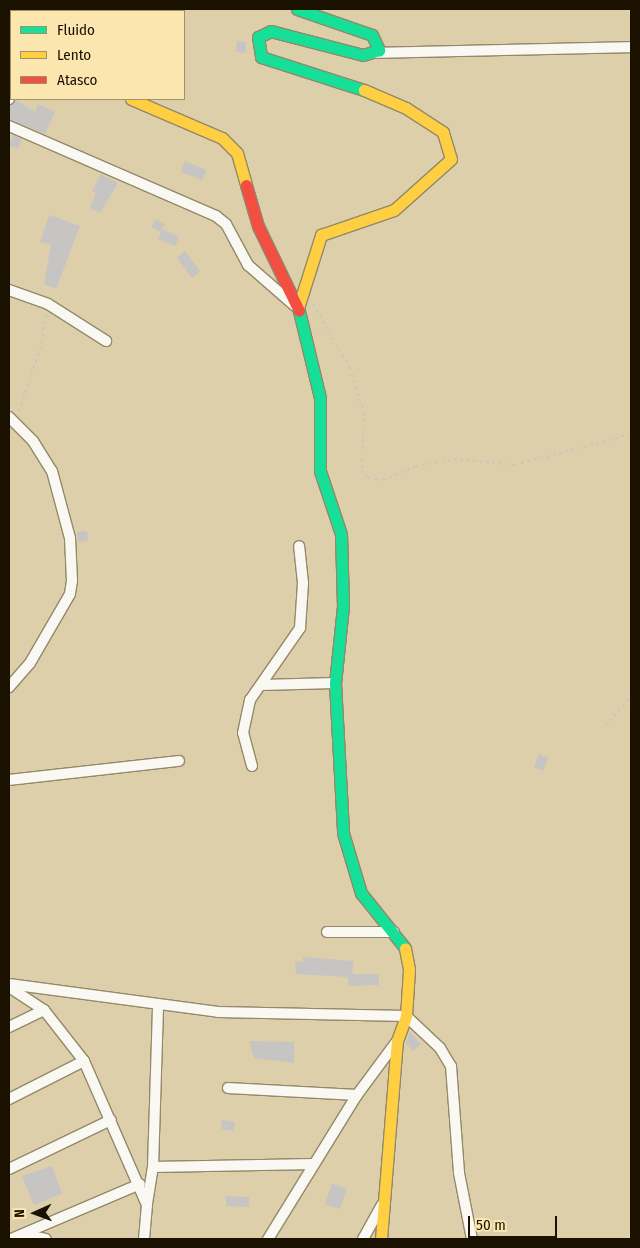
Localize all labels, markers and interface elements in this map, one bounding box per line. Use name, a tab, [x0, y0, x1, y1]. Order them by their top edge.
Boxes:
legend	[10, 10, 185, 100]
text: Fluido	[57, 21, 95, 39]
text: Lento	[57, 46, 91, 64]
text: Atasco	[57, 71, 97, 89]
north arrow	[10, 1188, 60, 1238]
scale bar	[470, 1206, 559, 1238]
text: N	[11, 1209, 28, 1218]
text: 50 m	[476, 1216, 506, 1234]

